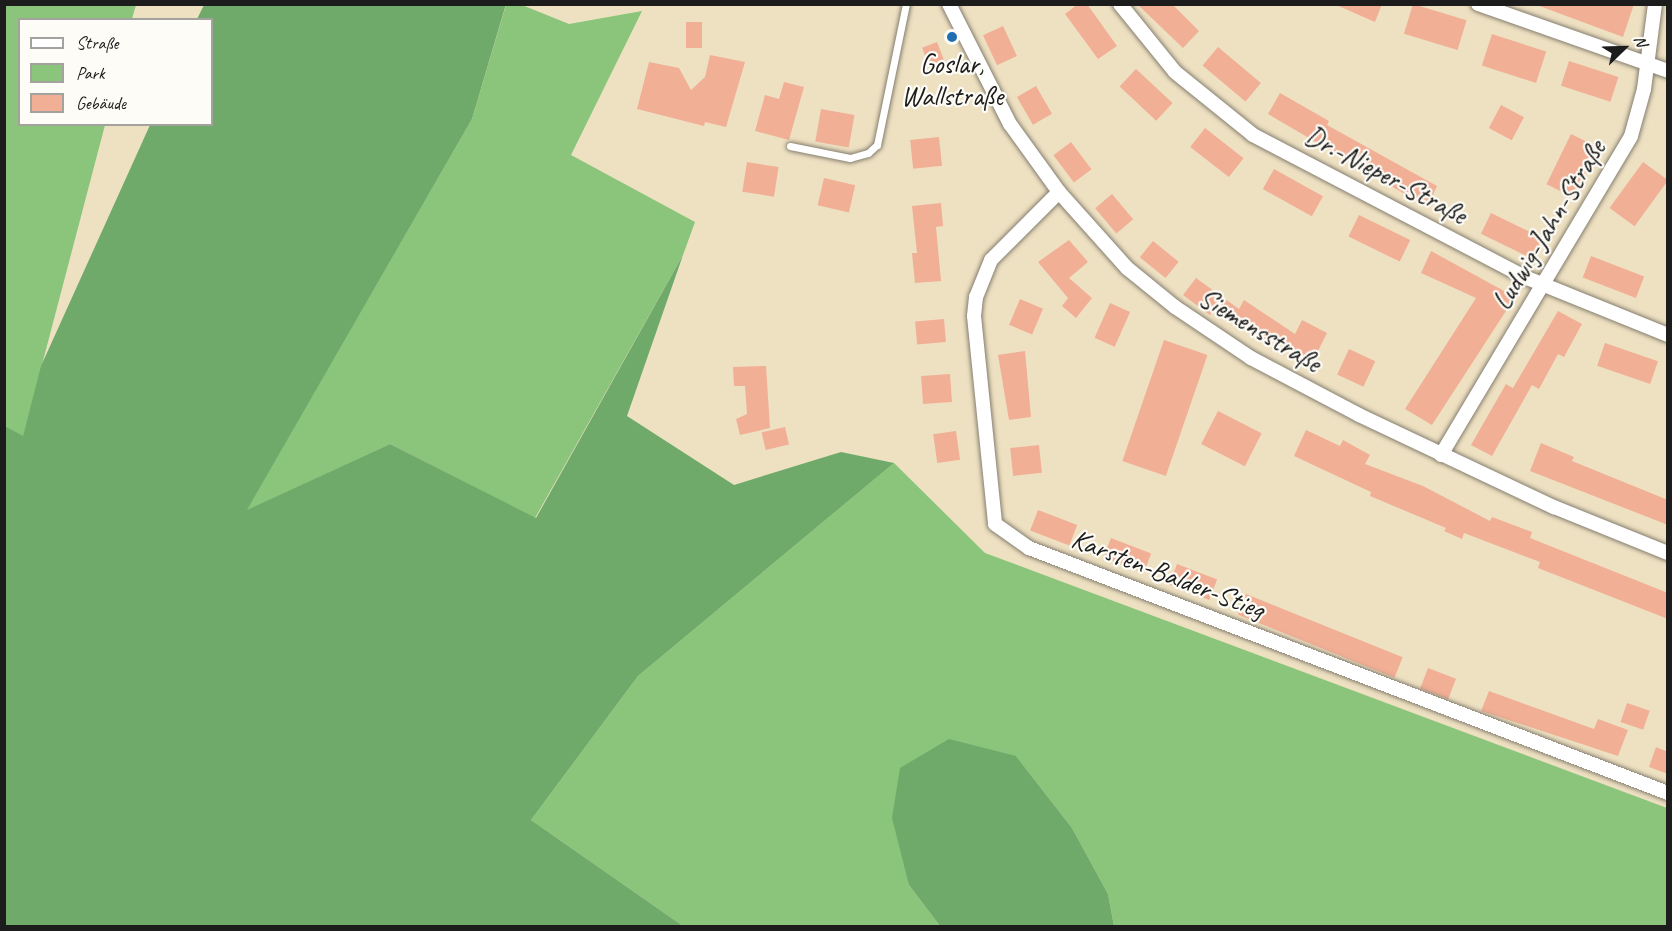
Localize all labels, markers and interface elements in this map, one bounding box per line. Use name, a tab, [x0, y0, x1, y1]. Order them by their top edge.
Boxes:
legend	[18, 18, 213, 126]
north arrow	[1594, 18, 1654, 78]
marker: Goslar, Wallstraße	[945, 30, 959, 44]
text: Straße	[76, 32, 118, 54]
text: N	[1629, 33, 1652, 49]
place label: Goslar, Wallstraße	[901, 47, 1003, 113]
text: Park	[76, 62, 105, 84]
text: Gebäude	[76, 92, 126, 114]
street label: Dr.-Nieper-Straße	[1300, 118, 1472, 232]
street label: Ludwig-Jahn-Straße	[1485, 134, 1613, 316]
street label: Siemensstraße	[1193, 280, 1327, 380]
street label: Karsten-Balder-Stieg	[1067, 522, 1269, 626]

